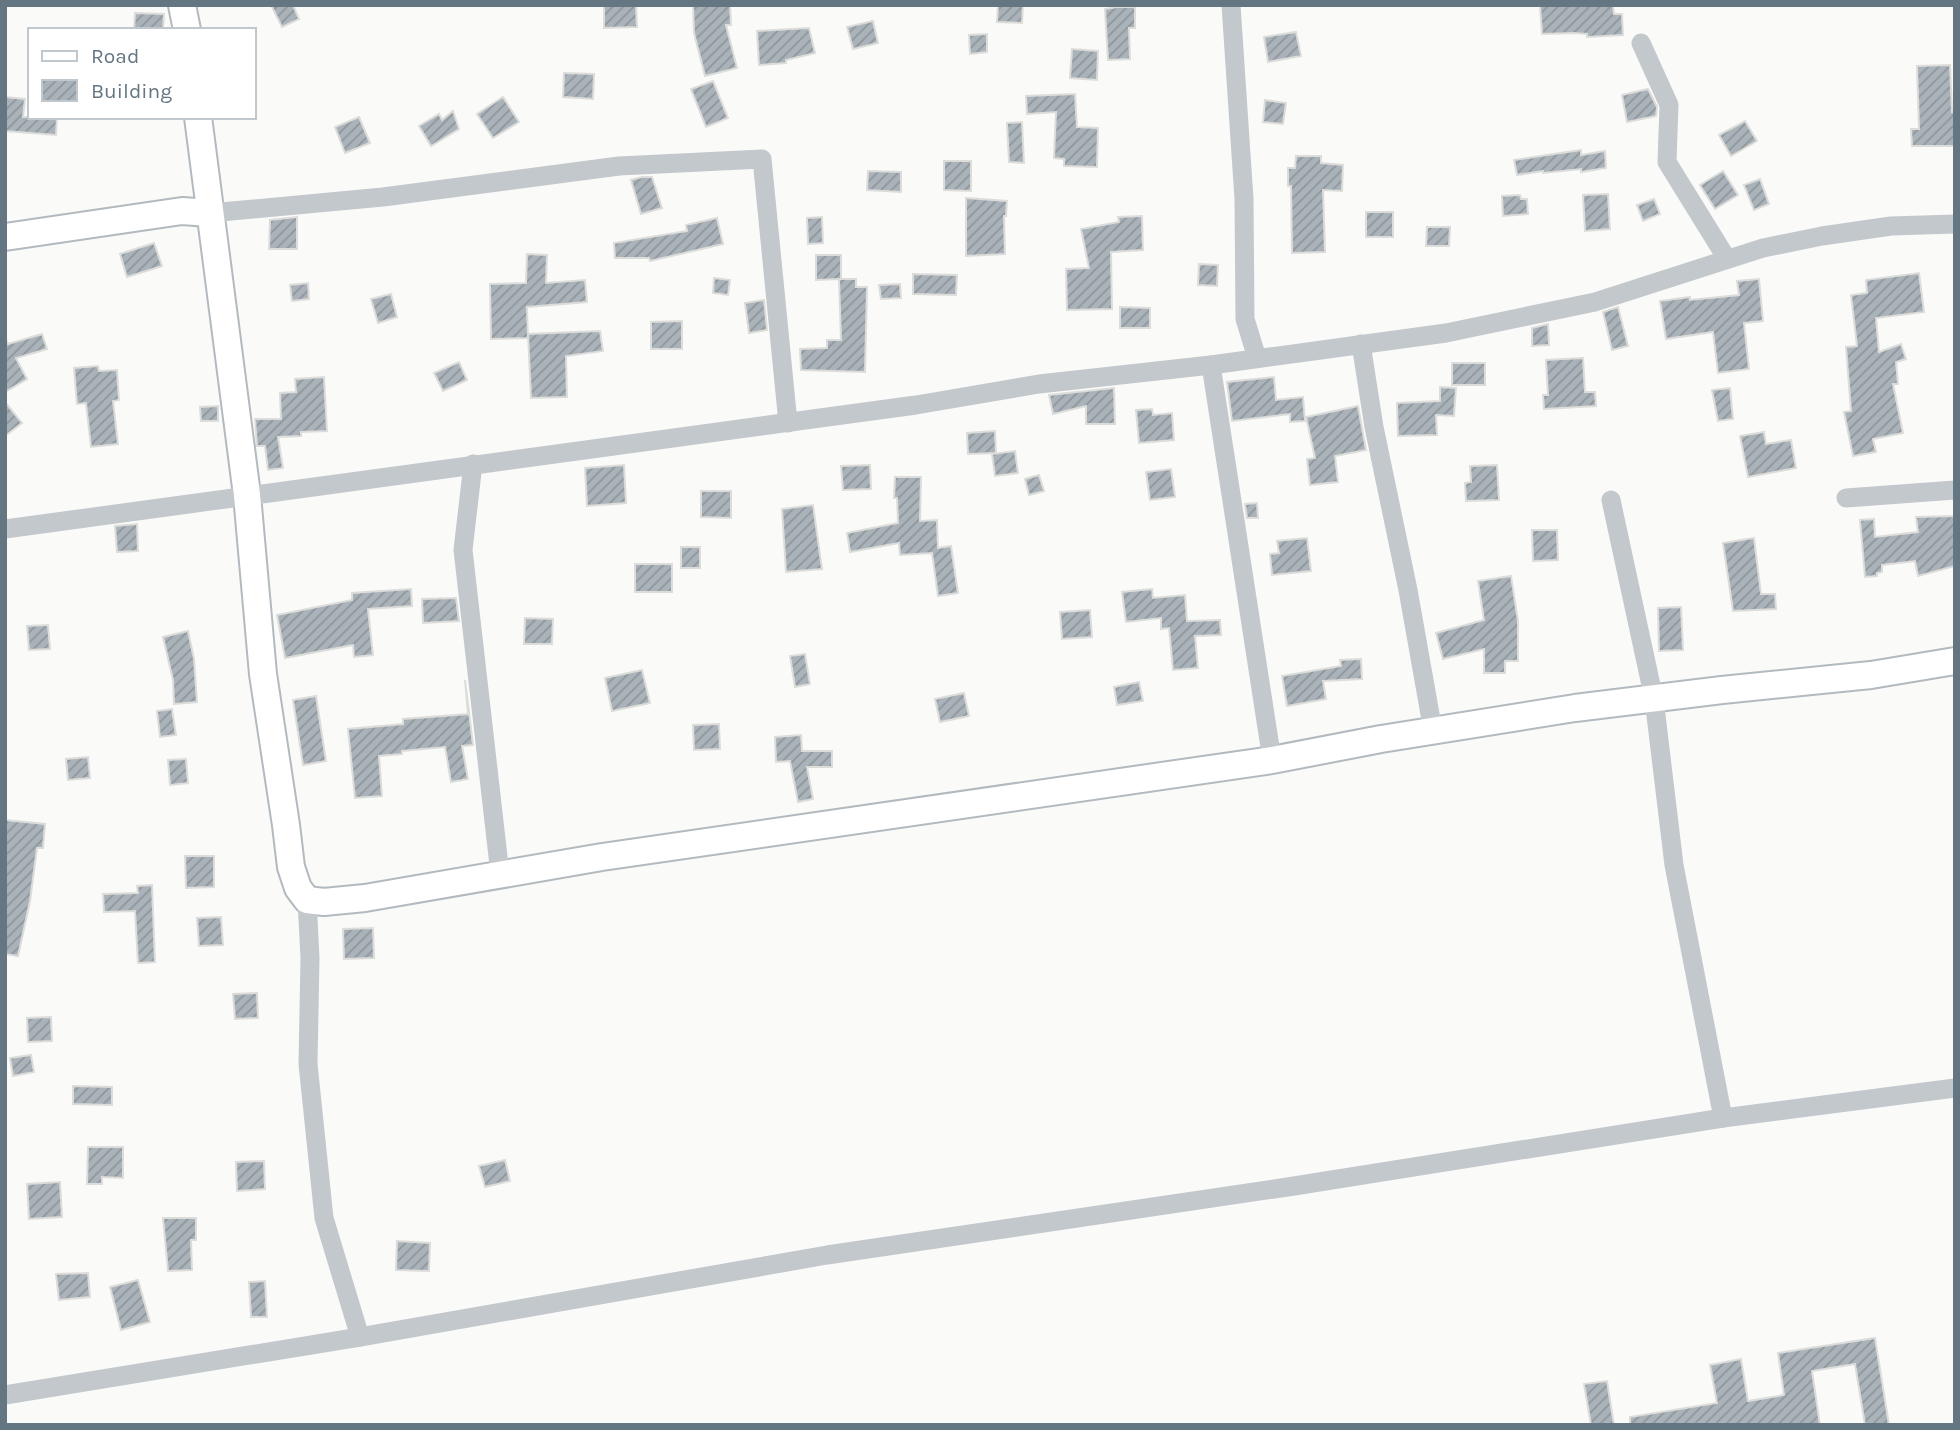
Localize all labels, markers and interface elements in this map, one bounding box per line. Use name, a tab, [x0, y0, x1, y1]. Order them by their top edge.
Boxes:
legend	[28, 28, 256, 119]
text: Road	[91, 44, 139, 68]
text: Building	[91, 79, 172, 103]

